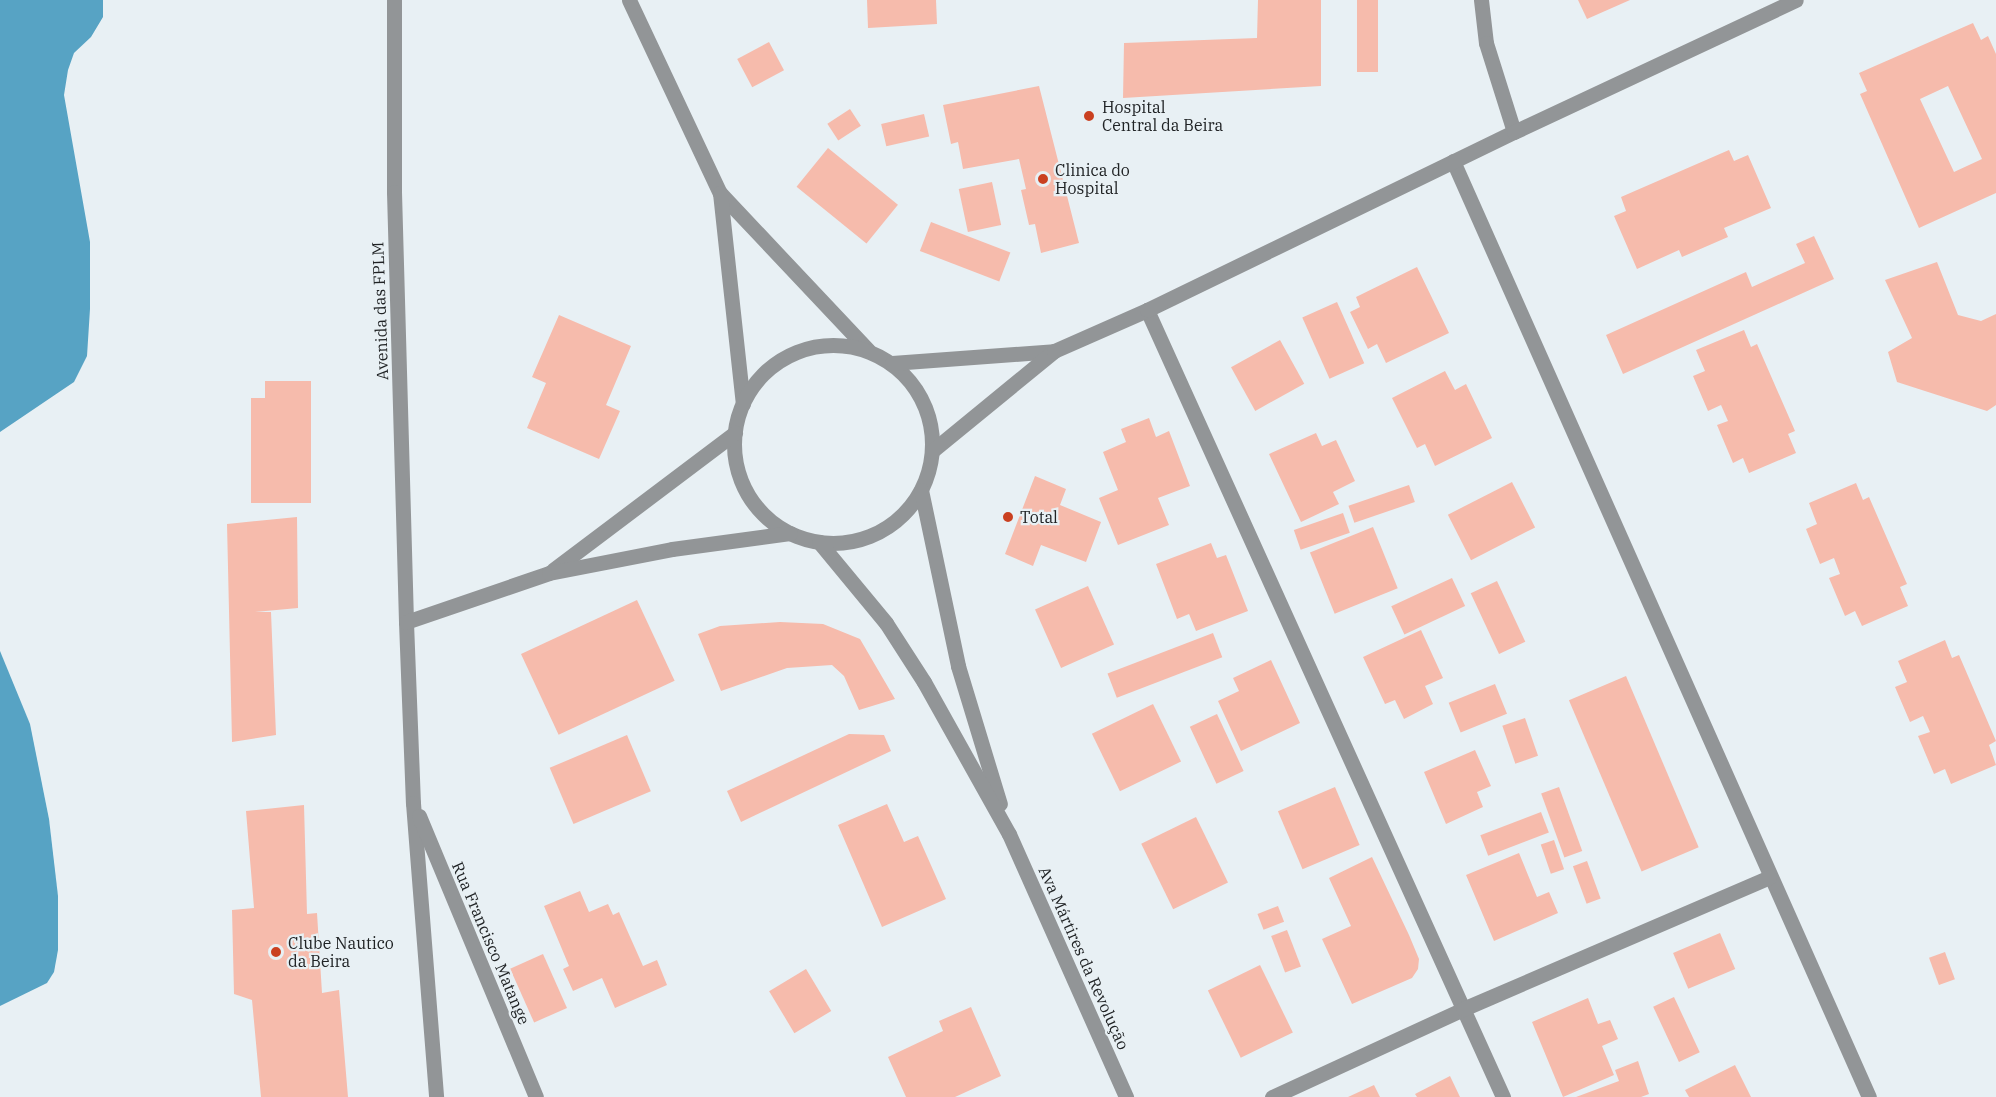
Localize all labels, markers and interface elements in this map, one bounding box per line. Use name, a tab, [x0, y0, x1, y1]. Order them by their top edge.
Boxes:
place label: Hospital Central da Beira	[1102, 97, 1223, 135]
marker: Hospital Central da Beira	[1080, 107, 1098, 125]
place label: Clinica do Hospital	[1055, 160, 1130, 198]
marker: Clinica do Hospital	[1036, 172, 1050, 186]
street label: Avenida das FPLM	[368, 241, 392, 381]
place label: Total	[1020, 507, 1058, 527]
marker: Total	[1001, 510, 1015, 524]
street label: Rua Francisco Matange	[448, 859, 534, 1027]
street label: Ava Mártires da Revolução	[1035, 863, 1133, 1053]
place label: Clube Nautico da Beira	[288, 933, 394, 971]
marker: Clube Nautico da Beira	[269, 945, 283, 959]

